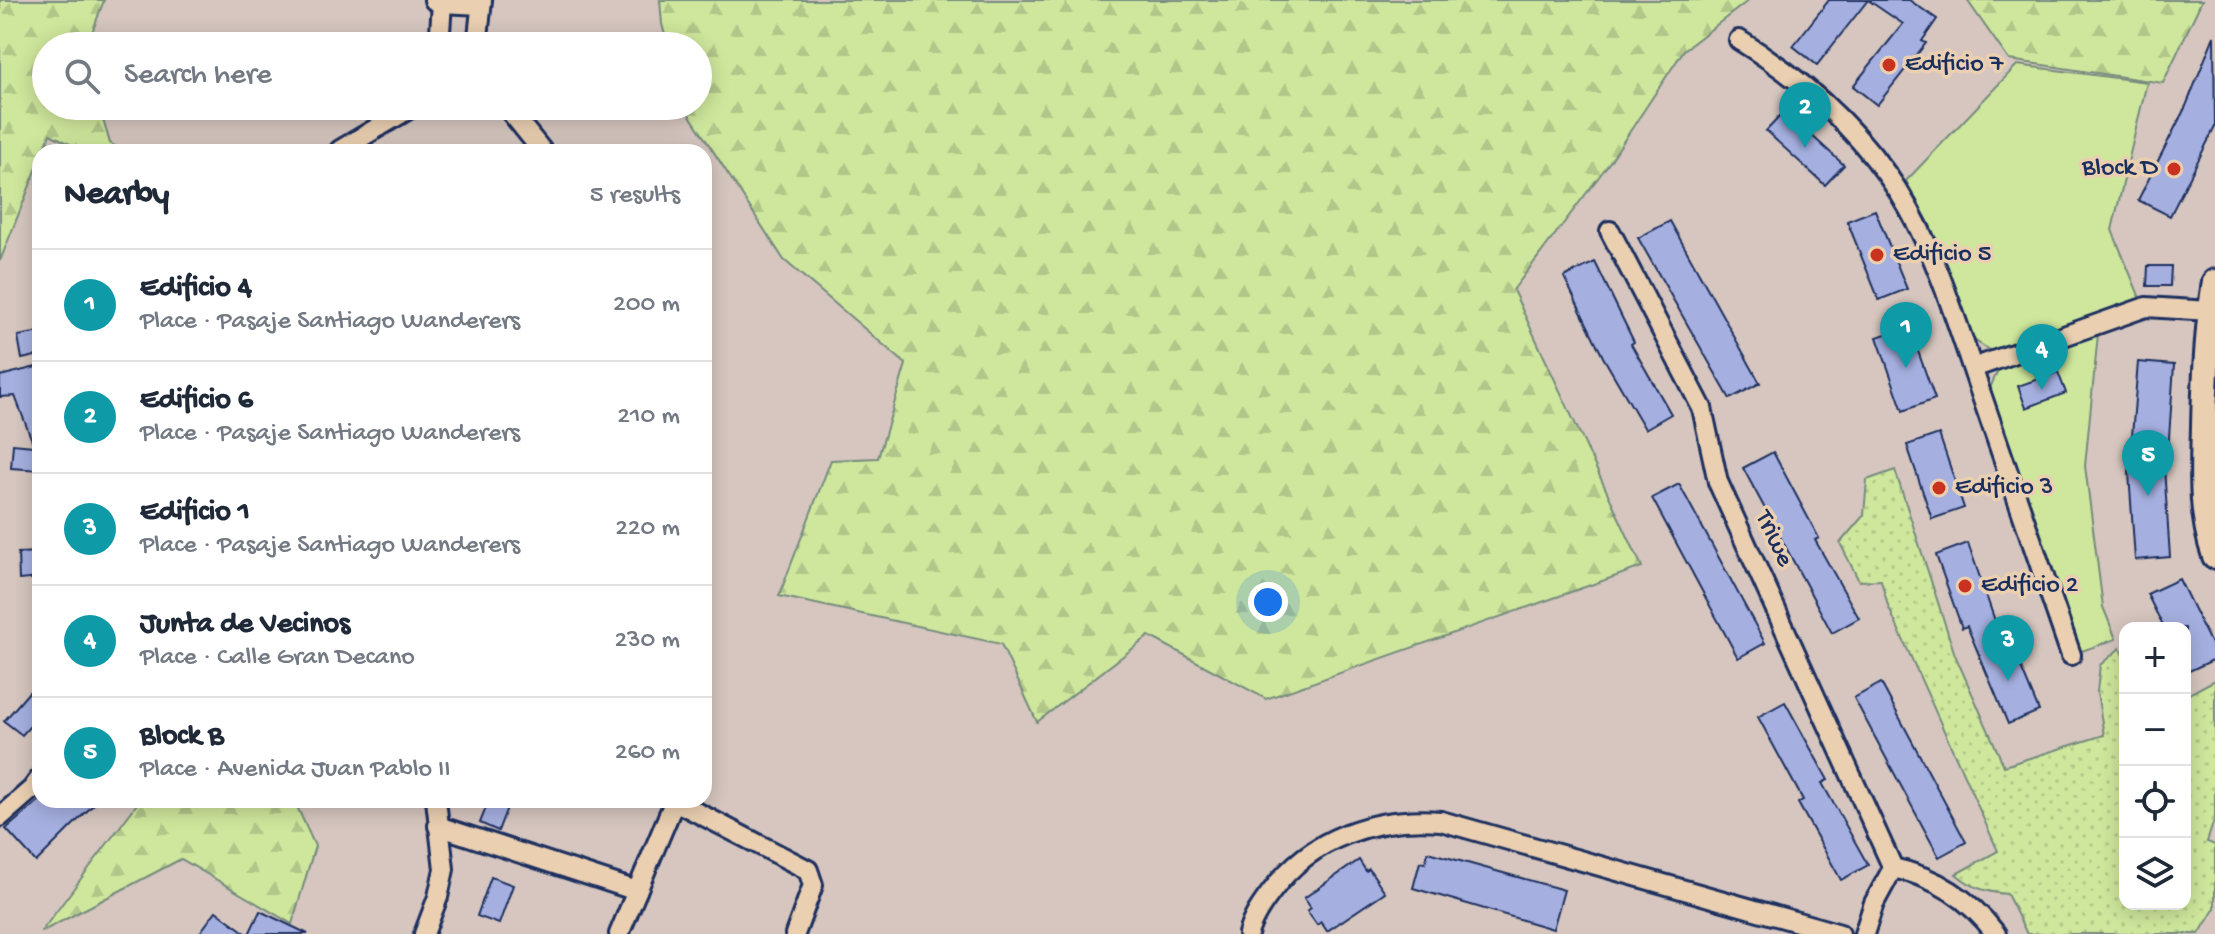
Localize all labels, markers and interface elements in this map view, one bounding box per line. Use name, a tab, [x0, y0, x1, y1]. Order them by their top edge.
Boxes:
search box	[32, 32, 712, 120]
place label: Edificio 7	[1905, 50, 2005, 81]
icon: search	[60, 54, 104, 98]
marker: Edificio 7	[1880, 56, 1898, 74]
text: Search here	[124, 59, 272, 94]
pin: 2	[1779, 82, 1831, 148]
place label: Block D	[2081, 154, 2158, 185]
marker: Block D	[2165, 160, 2183, 178]
text: Nearby	[64, 176, 169, 216]
text: 5 results	[590, 181, 680, 212]
place label: Edificio 5	[1893, 240, 1991, 271]
marker: Edificio 5	[1868, 246, 1886, 264]
text: Edificio 4	[140, 272, 252, 307]
text: 1	[85, 290, 95, 321]
text: 200 m	[613, 290, 680, 321]
pin: 1	[1880, 302, 1932, 368]
text: Place · Pasaje Santiago Wanderers	[140, 307, 520, 338]
pin: 4	[2016, 324, 2068, 390]
text: Edificio 6	[140, 384, 253, 419]
text: 2	[84, 402, 96, 433]
text: 210 m	[617, 402, 680, 433]
text: Place · Pasaje Santiago Wanderers	[140, 419, 520, 450]
pin: 5	[2122, 430, 2174, 496]
place label: Edificio 3	[1955, 473, 2053, 504]
marker: Edificio 3	[1930, 479, 1948, 497]
text: Edificio 1	[140, 496, 250, 531]
street label: Triwe	[1746, 504, 1800, 573]
text: 3	[83, 514, 97, 545]
text: 220 m	[615, 514, 680, 545]
text: Place · Pasaje Santiago Wanderers	[140, 531, 520, 562]
place label: Edificio 2	[1981, 571, 2079, 602]
marker: Edificio 2	[1956, 577, 1974, 595]
your location	[1248, 582, 1288, 622]
text: Junta de Vecinos	[140, 608, 350, 643]
pin: 3	[1982, 615, 2034, 681]
map controls	[2119, 622, 2191, 910]
button: +	[2119, 622, 2191, 694]
text: 4	[84, 626, 96, 657]
text: 230 m	[614, 626, 680, 657]
text: Place · Calle Gran Decano	[140, 643, 415, 674]
button: −	[2119, 694, 2191, 766]
text: Block B	[140, 720, 224, 755]
text: 5	[83, 738, 97, 769]
text: 260 m	[615, 738, 680, 769]
text: Place · Avenida Juan Pablo II	[140, 755, 451, 786]
button: locate	[2119, 766, 2191, 838]
button: layers	[2119, 838, 2191, 910]

